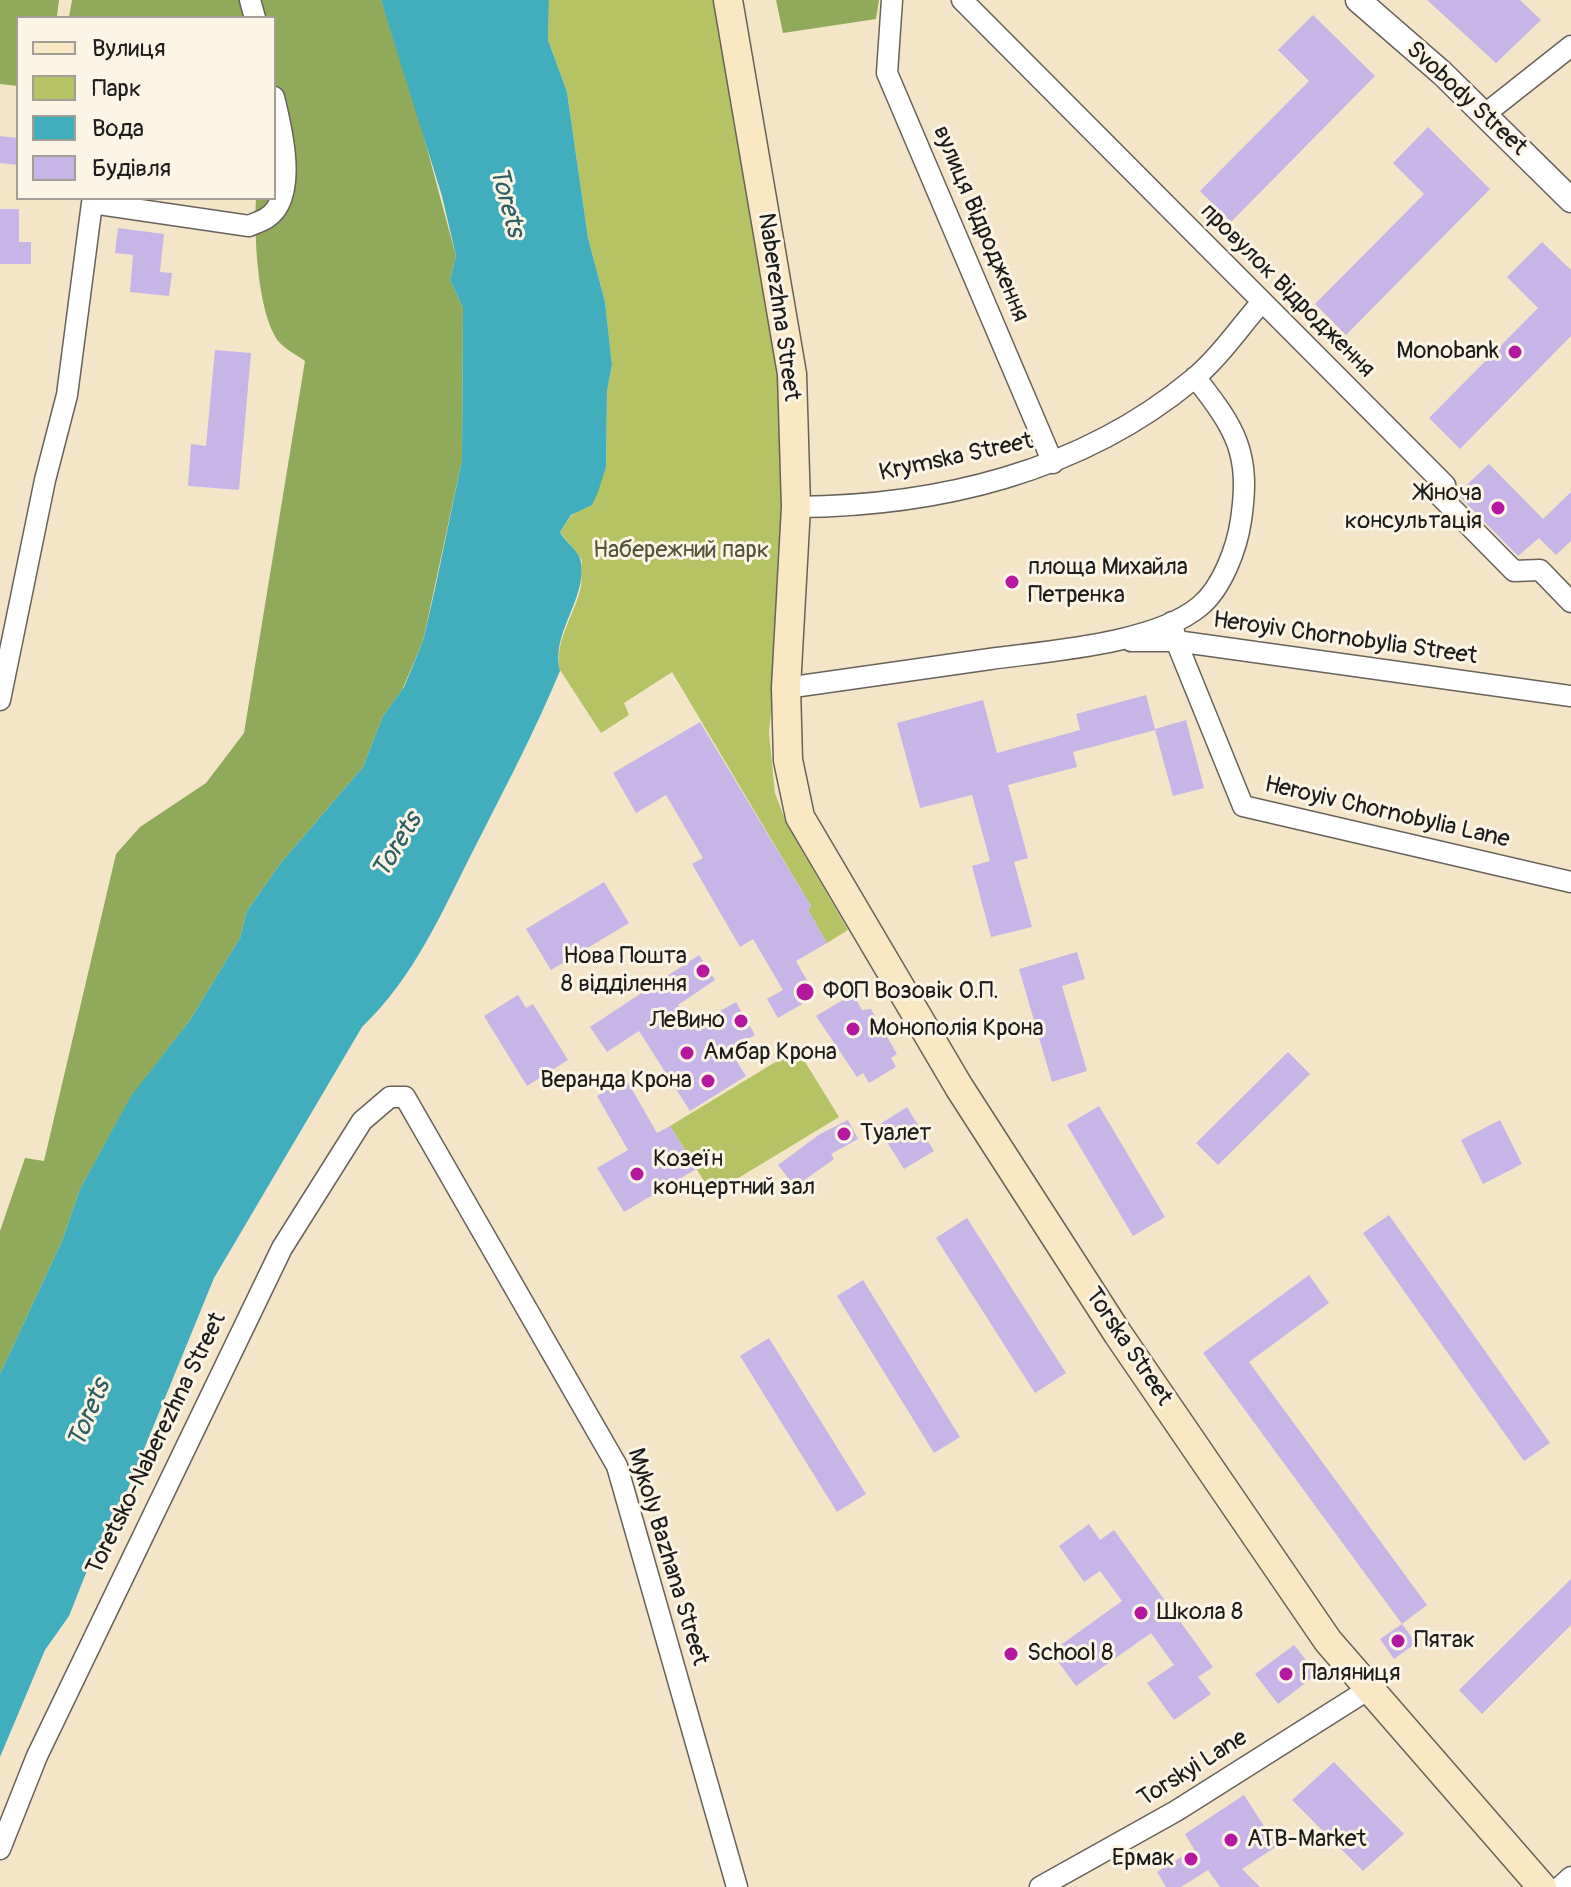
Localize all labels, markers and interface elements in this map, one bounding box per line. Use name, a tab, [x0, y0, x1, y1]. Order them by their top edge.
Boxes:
legend	[16, 16, 276, 200]
text: Вулиця	[92, 34, 165, 63]
street label: Svobody Street	[1400, 36, 1532, 162]
text: Парк	[92, 74, 141, 103]
text: Вода	[92, 114, 144, 143]
street label: вулиця Відродження	[926, 122, 1034, 326]
text: Будівля	[92, 154, 171, 183]
water label: Torets	[482, 164, 530, 240]
street label: провулок Відродження	[1194, 198, 1380, 384]
street label: Naberezhna Street	[751, 211, 805, 403]
place label: Monobank	[1396, 338, 1499, 366]
marker: Monobank	[1506, 343, 1524, 361]
street label: Krymska Street	[876, 428, 1036, 488]
place label: Жіноча консультація	[1345, 480, 1482, 536]
marker: Жіноча консультація	[1489, 499, 1507, 517]
park label: Набережний парк	[593, 537, 769, 565]
place label: площа Михайла Петренка	[1028, 554, 1188, 610]
marker: площа Михайла Петренка	[1003, 573, 1021, 591]
street label: Heroyiv Chornobylia Street	[1211, 606, 1479, 672]
street label: Heroyiv Chornobylia Lane	[1262, 771, 1512, 855]
water label: Torets	[366, 808, 430, 884]
place label: Нова Пошта 8 відділення	[561, 943, 687, 999]
marker: Нова Пошта 8 відділення	[694, 962, 712, 980]
place label: ФОП Возовік О.П.	[823, 978, 999, 1006]
marker: ФОП Возовік О.П.	[794, 981, 816, 1003]
place label: ЛеВино	[650, 1007, 725, 1035]
marker: ЛеВино	[732, 1012, 750, 1030]
place label: Монополія Крона	[869, 1015, 1044, 1043]
marker: Монополія Крона	[844, 1020, 862, 1038]
place label: Амбар Крона	[703, 1039, 837, 1067]
marker: Амбар Крона	[678, 1044, 696, 1062]
place label: Веранда Крона	[540, 1067, 692, 1095]
marker: Веранда Крона	[699, 1072, 717, 1090]
place label: Туалет	[860, 1120, 931, 1148]
marker: Туалет	[835, 1125, 853, 1143]
place label: Козеїн концертний зал	[653, 1146, 815, 1202]
marker: Козеїн концертний зал	[628, 1165, 646, 1183]
street label: Torska Street	[1078, 1283, 1178, 1411]
street label: Toretsko-Naberezhna Street	[81, 1308, 233, 1580]
water label: Torets	[62, 1375, 118, 1453]
street label: Mykoly Bazhana Street	[620, 1445, 714, 1669]
place label: Школа 8	[1157, 1599, 1243, 1627]
marker: Школа 8	[1132, 1604, 1150, 1622]
place label: Пятак	[1414, 1627, 1475, 1655]
marker: Пятак	[1389, 1632, 1407, 1650]
place label: School 8	[1027, 1640, 1113, 1668]
marker: School 8	[1002, 1645, 1020, 1663]
place label: Паляниця	[1302, 1660, 1400, 1688]
marker: Паляниця	[1277, 1665, 1295, 1683]
street label: Torskyi Lane	[1133, 1724, 1253, 1814]
place label: ATB-Market	[1247, 1826, 1366, 1854]
marker: ATB-Market	[1222, 1831, 1240, 1849]
place label: Ермак	[1112, 1845, 1175, 1873]
marker: Ермак	[1182, 1850, 1200, 1868]

